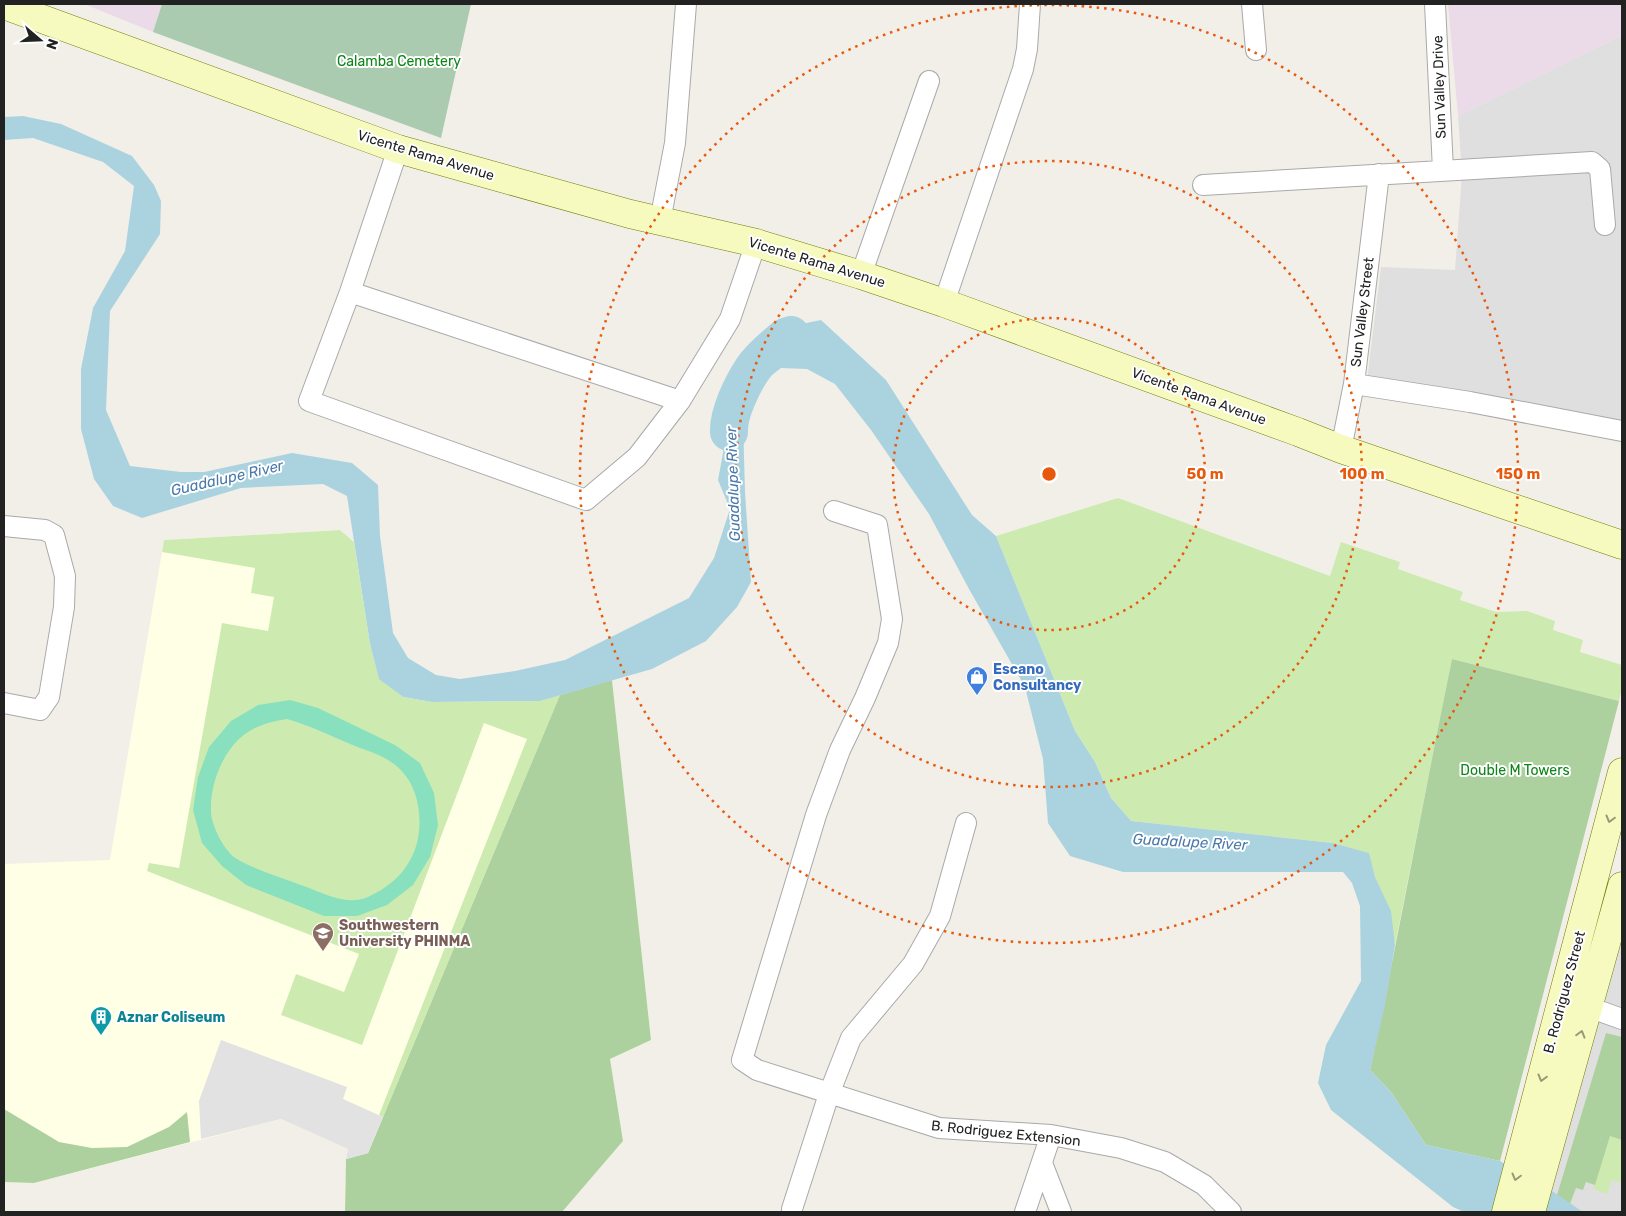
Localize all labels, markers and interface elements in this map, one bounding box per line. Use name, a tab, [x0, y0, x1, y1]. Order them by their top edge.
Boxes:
north arrow	[15, 15, 65, 65]
street label: Sun Valley Drive	[1429, 35, 1450, 139]
text: N	[42, 37, 61, 52]
park label: Calamba Cemetery	[337, 53, 461, 70]
street label: Vicente Rama Avenue	[355, 127, 497, 184]
street label: Vicente Rama Avenue	[746, 234, 888, 291]
street label: Sun Valley Street	[1347, 256, 1378, 368]
street label: Vicente Rama Avenue	[1129, 364, 1269, 429]
water label: Guadalupe River	[722, 425, 744, 542]
water label: Guadalupe River	[169, 456, 286, 500]
centre of rings	[1040, 465, 1058, 483]
text: 50 m	[1187, 465, 1223, 483]
text: 100 m	[1340, 465, 1384, 483]
text: 150 m	[1496, 465, 1540, 483]
place label: Escano Consultancy	[993, 661, 1082, 694]
shop icon: Escano Consultancy	[965, 665, 989, 696]
park label: Double M Towers	[1460, 762, 1570, 779]
one-way arrow	[1605, 814, 1616, 823]
water label: Guadalupe River	[1132, 830, 1249, 854]
place label: Southwestern University PHINMA	[339, 917, 470, 950]
school or university icon: Southwestern University PHINMA	[311, 921, 335, 952]
street label: B. Rodriguez Street	[1540, 929, 1589, 1055]
building icon: Aznar Coliseum	[89, 1005, 113, 1036]
place label: Aznar Coliseum	[117, 1009, 226, 1026]
one-way arrow	[1575, 1031, 1585, 1039]
one-way arrow	[1537, 1073, 1548, 1082]
street label: B. Rodriguez Extension	[930, 1117, 1082, 1150]
one-way arrow	[1511, 1172, 1522, 1181]

